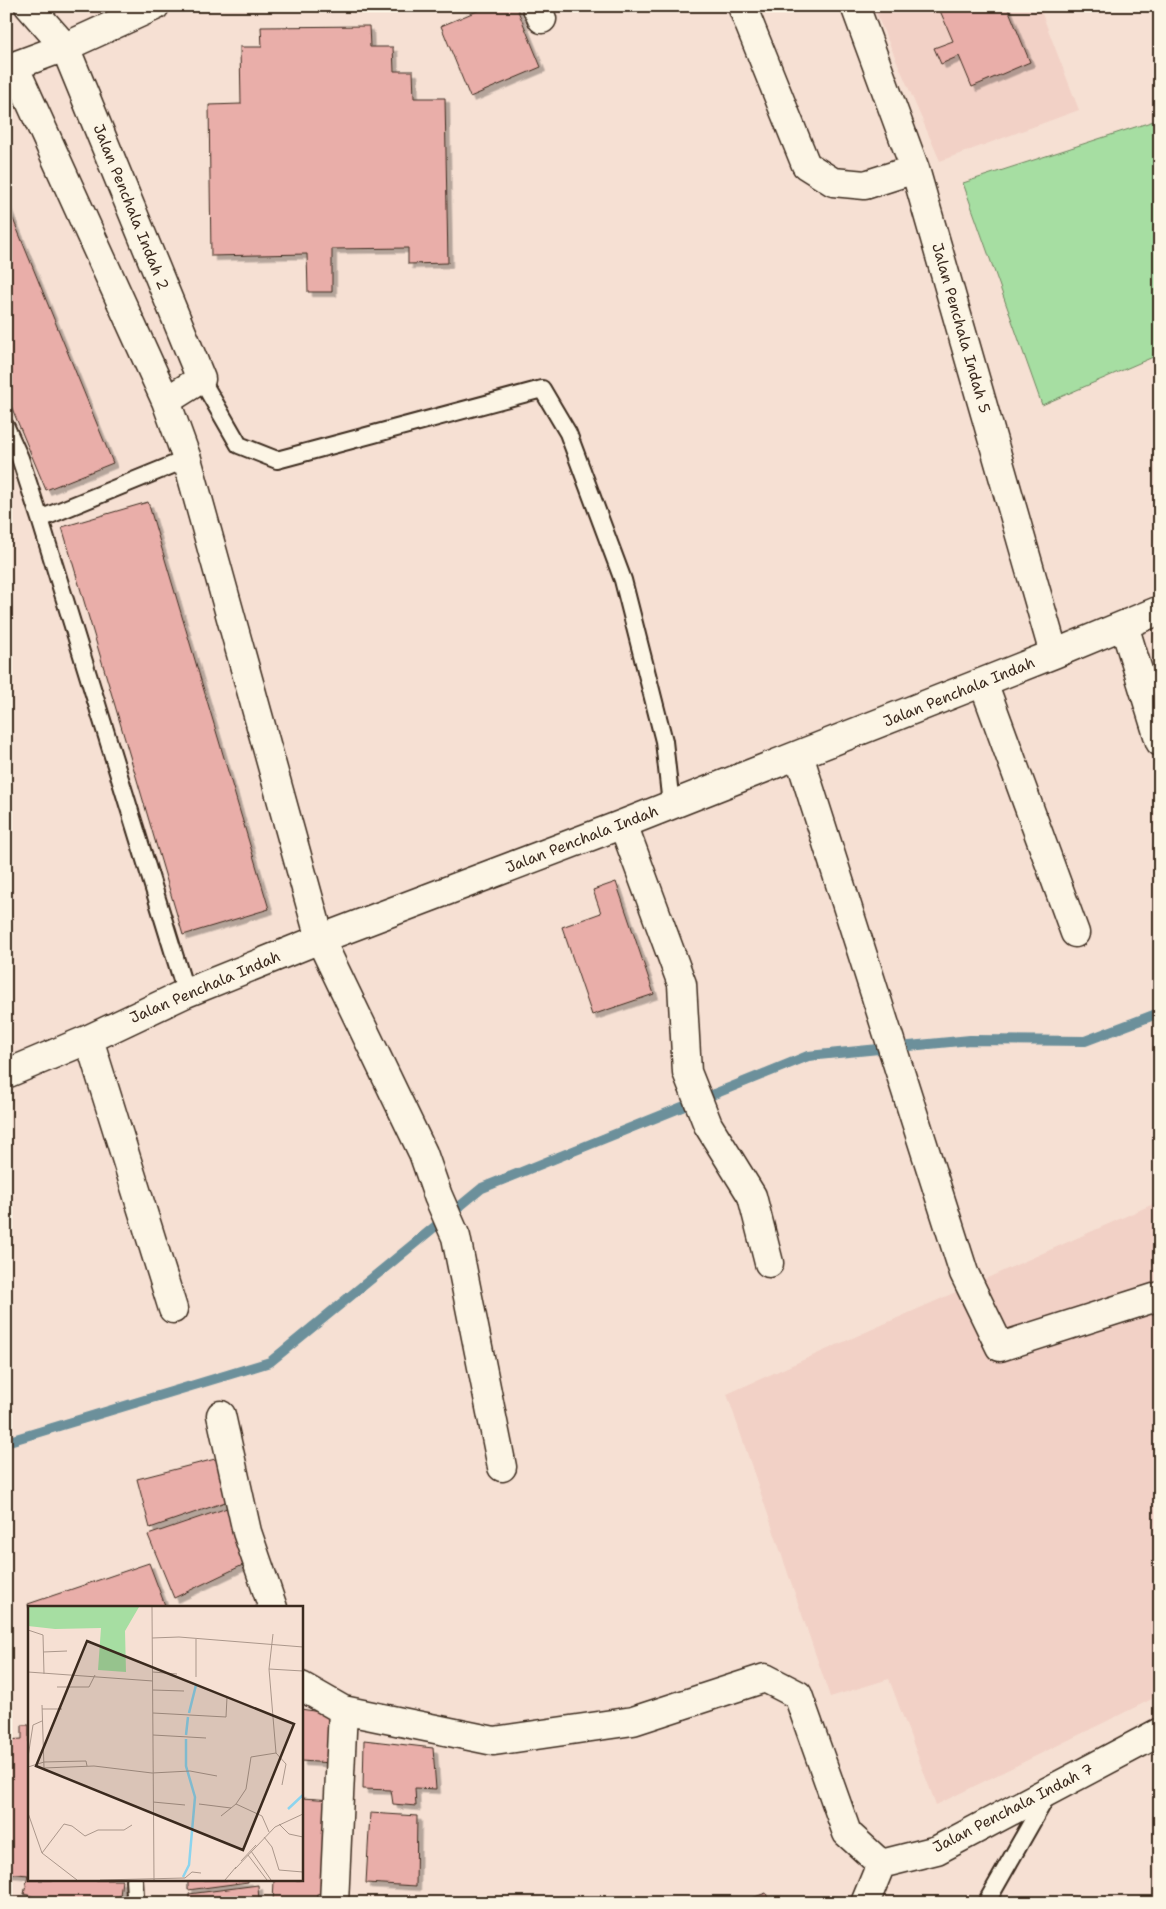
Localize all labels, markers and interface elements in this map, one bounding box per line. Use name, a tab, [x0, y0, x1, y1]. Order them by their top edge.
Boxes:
street label: Jalan Penchala Indah 2	[89, 121, 173, 293]
street label: Jalan Penchala Indah 5	[927, 241, 995, 415]
street label: Jalan Penchala Indah	[880, 652, 1038, 732]
street label: Jalan Penchala Indah	[503, 801, 661, 877]
street label: Jalan Penchala Indah	[127, 946, 283, 1028]
inset map	[28, 1606, 302, 1882]
street label: Jalan Penchala Indah 7	[929, 1759, 1097, 1857]

